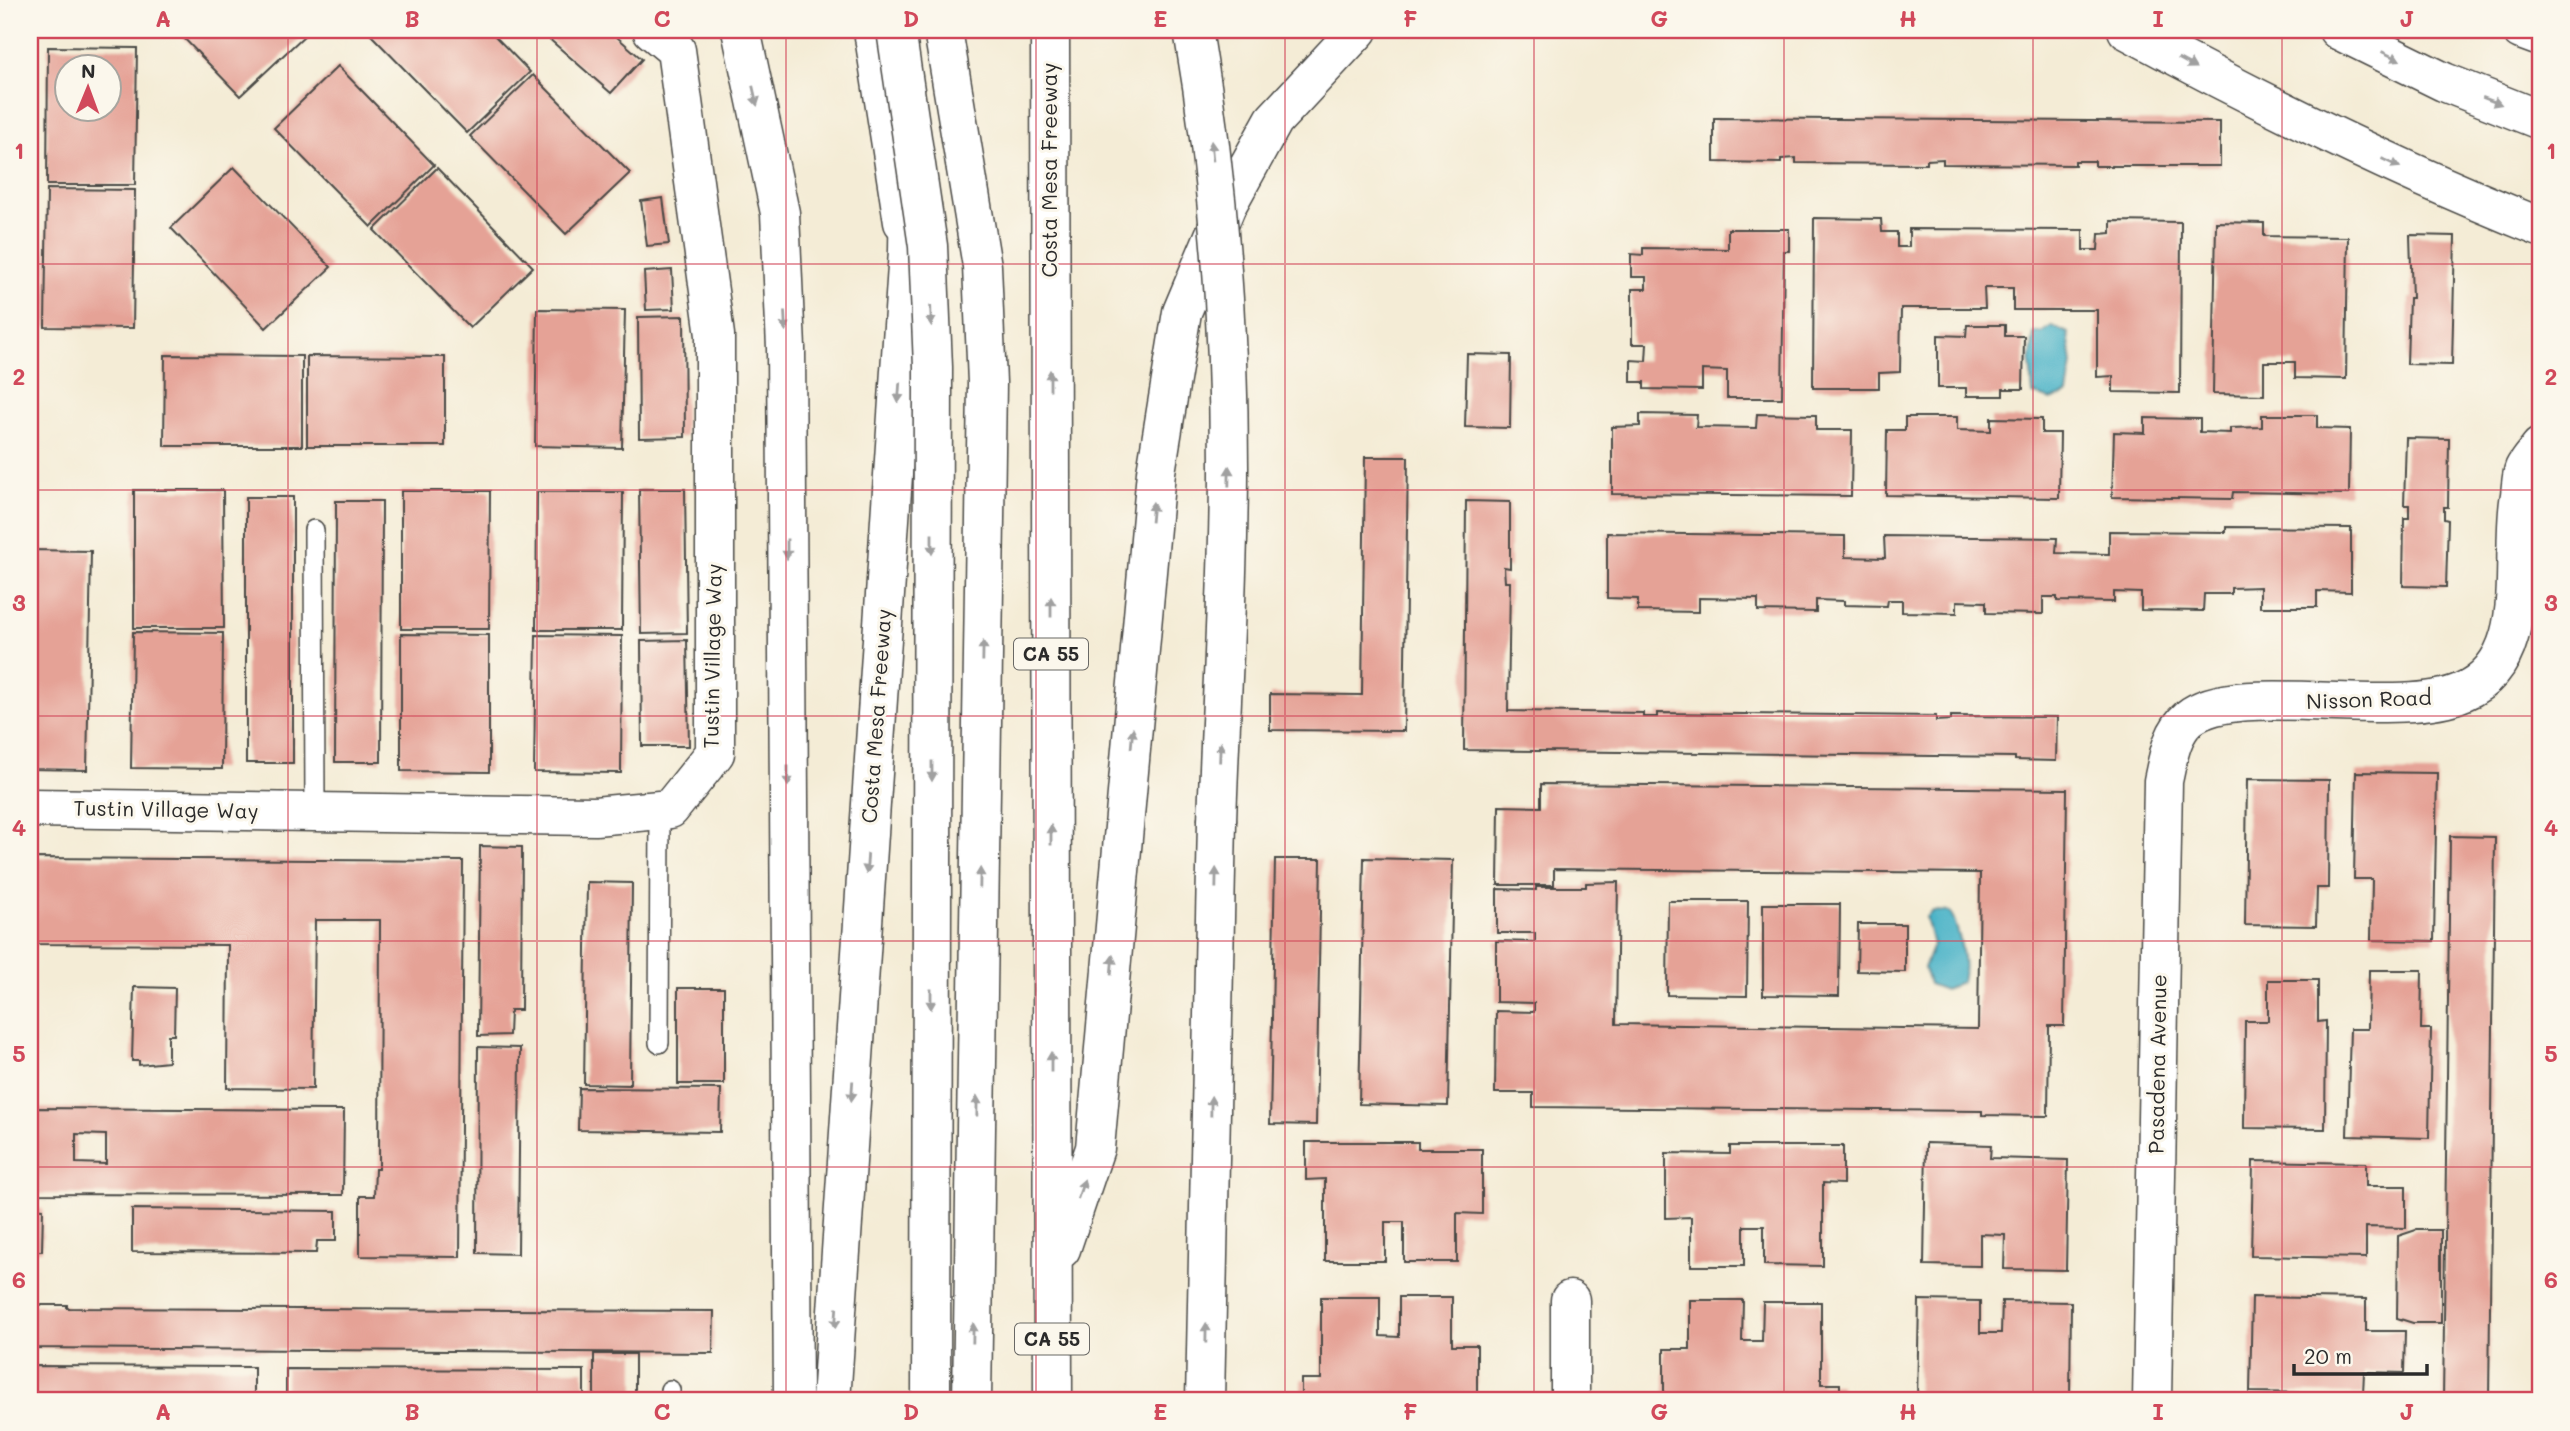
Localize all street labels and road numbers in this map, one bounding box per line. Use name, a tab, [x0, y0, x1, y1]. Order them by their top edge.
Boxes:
street label: Costa Mesa Freeway	[1035, 62, 1062, 278]
street label: Tustin Village Way	[696, 563, 727, 749]
street label: Costa Mesa Freeway	[855, 608, 896, 824]
road number: CA 55	[1014, 638, 1088, 670]
street label: Nisson Road	[2306, 683, 2432, 714]
street label: Tustin Village Way	[73, 793, 259, 824]
street label: Pasadena Avenue	[2141, 974, 2172, 1154]
road number: CA 55	[1015, 1324, 1089, 1354]

